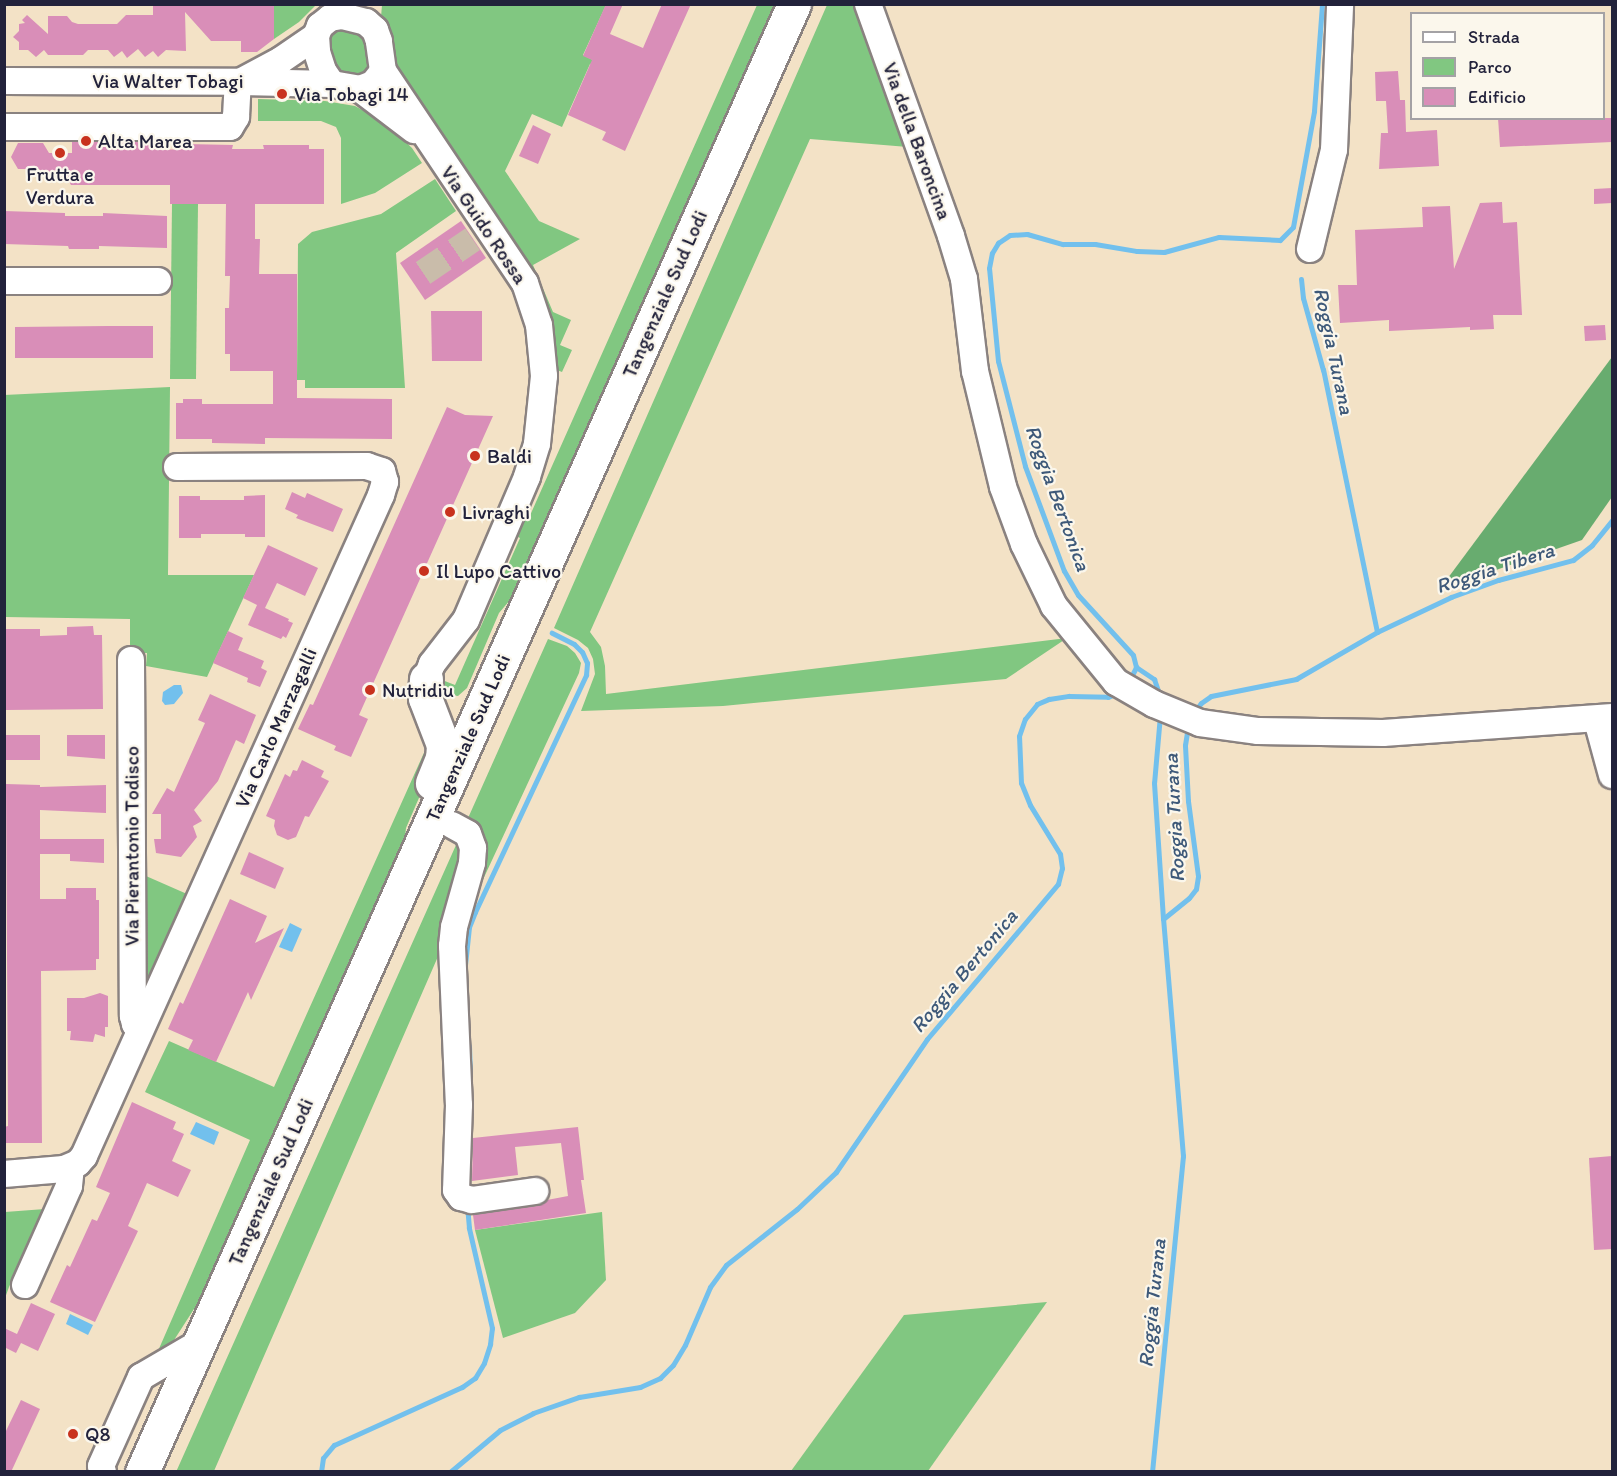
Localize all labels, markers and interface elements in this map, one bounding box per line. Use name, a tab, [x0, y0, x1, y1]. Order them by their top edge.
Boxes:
legend	[1410, 12, 1605, 120]
text: Strada	[1468, 26, 1520, 48]
text: Parco	[1468, 56, 1512, 78]
street label: Via della Baroncina	[877, 59, 957, 223]
street label: Via Walter Tobagi	[94, 69, 242, 93]
place label: Via Tobagi 14	[294, 82, 406, 106]
text: Edificio	[1468, 86, 1526, 108]
marker: Via Tobagi 14	[275, 87, 289, 101]
place label: Alta Marea	[98, 129, 193, 153]
marker: Alta Marea	[79, 134, 93, 148]
marker: Frutta e Verdura	[53, 146, 67, 160]
place label: Frutta e Verdura	[26, 162, 94, 209]
street label: Via Guido Rossa	[436, 162, 532, 288]
street label: Tangenziale Sud Lodi	[617, 207, 713, 381]
water label: Roggia Turana	[1308, 286, 1360, 416]
water label: Roggia Bertonica	[1020, 421, 1096, 575]
place label: Baldi	[487, 444, 532, 468]
marker: Baldi	[468, 449, 482, 463]
place label: Livraghi	[462, 500, 530, 524]
marker: Livraghi	[443, 505, 457, 519]
water label: Roggia Tibera	[1433, 537, 1557, 599]
place label: Il Lupo Cattivo	[436, 559, 562, 583]
marker: Il Lupo Cattivo	[417, 564, 431, 578]
street label: Via Carlo Marzagalli	[230, 644, 322, 812]
street label: Tangenziale Sud Lodi	[420, 651, 516, 825]
place label: Nutridiu	[382, 678, 454, 702]
marker: Nutridiu	[363, 683, 377, 697]
street label: Via Pierantonio Todisco	[120, 746, 144, 946]
water label: Roggia Turana	[1158, 753, 1190, 883]
water label: Roggia Bertonica	[905, 904, 1023, 1038]
street label: Tangenziale Sud Lodi	[223, 1095, 319, 1269]
water label: Roggia Turana	[1133, 1238, 1171, 1368]
place label: Q8	[85, 1422, 110, 1446]
marker: Q8	[66, 1427, 80, 1441]

